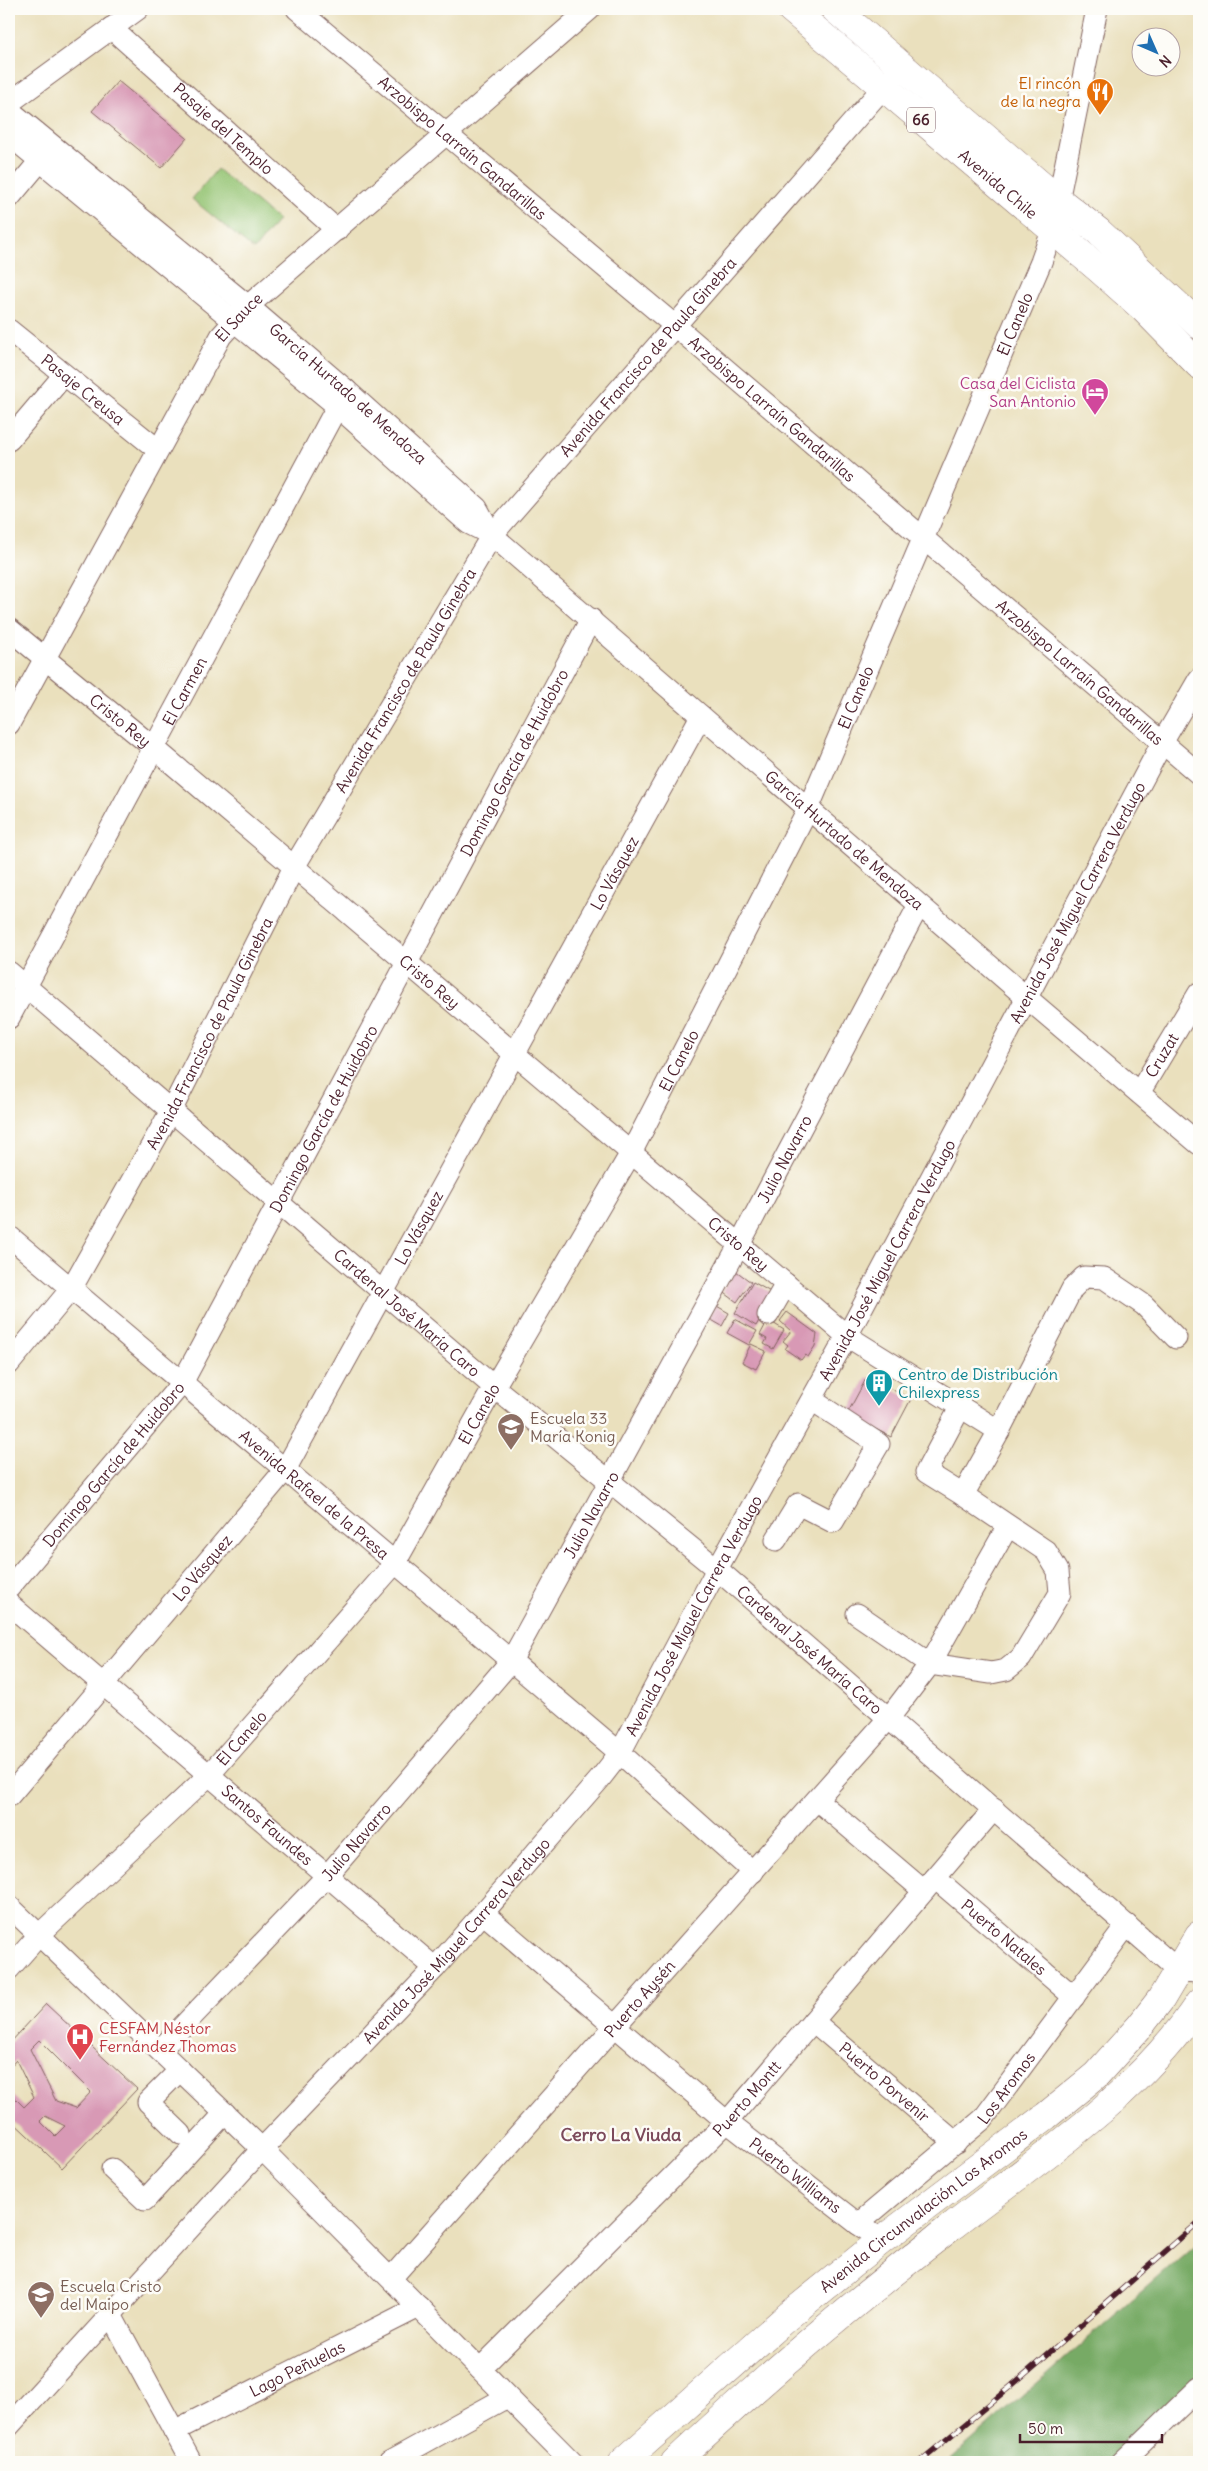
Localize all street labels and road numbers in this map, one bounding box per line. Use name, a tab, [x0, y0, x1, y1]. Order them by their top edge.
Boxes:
street label: Arzobispo Larraín Gandarillas	[374, 71, 551, 224]
street label: Pasaje del Templo	[169, 79, 278, 179]
road number: 66	[907, 108, 935, 132]
street label: Avenida Chile	[954, 145, 1042, 223]
street label: Avenida Francisco de Paula Ginebra	[555, 253, 740, 461]
street label: El Sauce	[211, 288, 266, 346]
street label: El Canelo	[992, 289, 1037, 359]
street label: García Hurtado de Mendoza	[265, 319, 431, 468]
street label: Arzobispo Larraín Gandarillas	[684, 332, 860, 486]
street label: Pasaje Creusa	[37, 350, 129, 429]
street label: Avenida Francisco de Paula Ginebra	[331, 564, 480, 796]
street label: Arzobispo Larraín Gandarillas	[992, 595, 1168, 749]
street label: El Carmen	[158, 653, 211, 729]
street label: El Canelo	[833, 663, 878, 732]
street label: Domingo García de Huidobro	[456, 665, 572, 860]
street label: Cristo Rey	[86, 689, 155, 751]
street label: García Hurtado de Mendoza	[761, 766, 928, 914]
street label: Avenida José Miguel Carrera Verdugo	[1005, 778, 1150, 1027]
street label: Lo Vásquez	[586, 832, 643, 913]
street label: Avenida Francisco de Paula Ginebra	[141, 914, 277, 1153]
street label: Cristo Rey	[395, 950, 464, 1013]
street label: Domingo García de Huidobro	[265, 1022, 382, 1216]
street label: El Canelo	[654, 1026, 703, 1095]
street label: Cruzat	[1141, 1029, 1183, 1081]
street label: Julio Navarro	[753, 1112, 816, 1206]
street label: Avenida José Miguel Carrera Verdugo	[814, 1136, 960, 1384]
street label: Lo Vásquez	[390, 1187, 447, 1268]
street label: Cristo Rey	[704, 1212, 773, 1275]
street label: Cardenal José María Caro	[330, 1244, 485, 1381]
street label: Domingo García de Huidobro	[38, 1378, 189, 1551]
street label: El Canelo	[454, 1380, 504, 1448]
street label: Avenida Rafael de la Presa	[235, 1425, 393, 1563]
street label: Julio Navarro	[559, 1468, 623, 1562]
street label: Avenida José Miguel Carrera Verdugo	[621, 1492, 766, 1739]
street label: Lo Vásquez	[168, 1530, 236, 1605]
street label: Cardenal José María Caro	[733, 1581, 887, 1718]
street label: El Canelo	[212, 1706, 271, 1770]
street label: Santos Faundes	[218, 1780, 317, 1869]
street label: Julio Navarro	[317, 1799, 395, 1885]
street label: Avenida José Miguel Carrera Verdugo	[358, 1834, 554, 2048]
street label: Puerto Natales	[957, 1895, 1051, 1979]
street label: Puerto Aysén	[600, 1956, 679, 2041]
street label: Puerto Porvenir	[835, 2038, 934, 2127]
street label: Los Aromos	[973, 2048, 1039, 2128]
street label: Puerto Montt	[708, 2056, 785, 2141]
street label: Avenida Circunvalación Los Aromos	[815, 2124, 1031, 2297]
street label: Puerto Williams	[745, 2133, 846, 2217]
street label: Lago Peñuelas	[246, 2336, 348, 2401]

